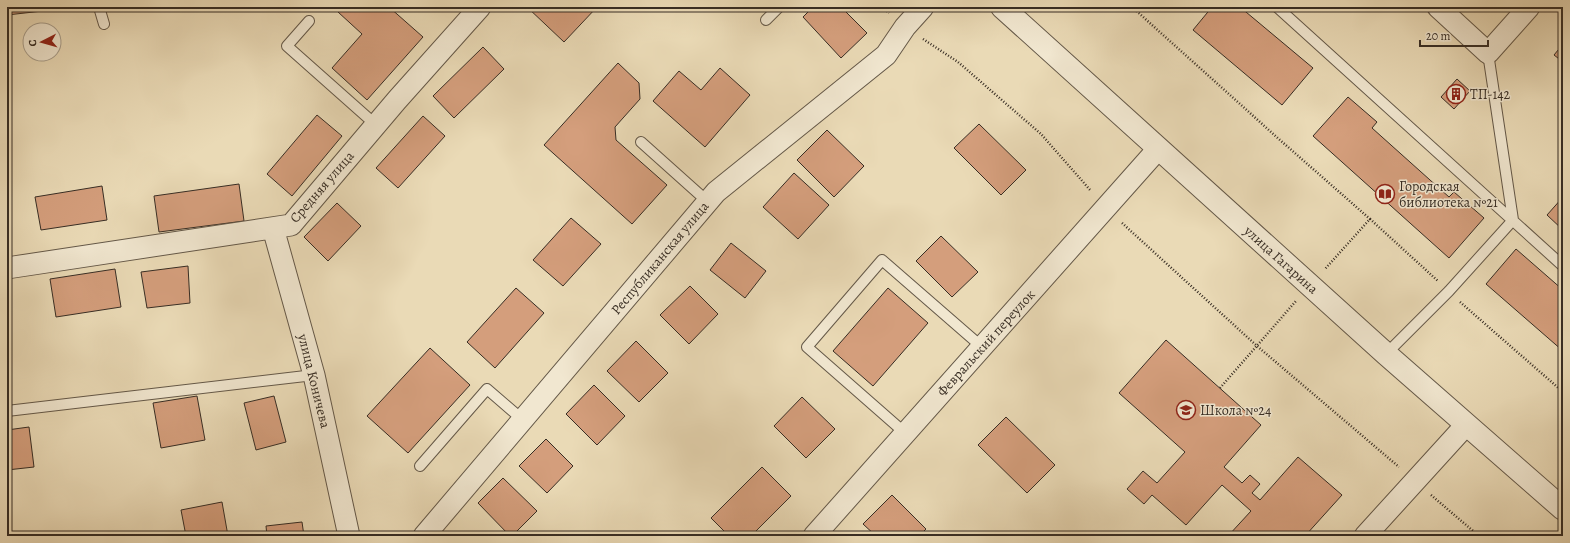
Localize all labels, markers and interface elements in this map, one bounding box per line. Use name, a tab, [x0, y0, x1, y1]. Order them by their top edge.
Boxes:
north arrow	[22, 22, 62, 62]
scale bar	[1420, 22, 1488, 48]
text: 20 m	[1426, 28, 1450, 44]
text: С	[25, 39, 40, 47]
building icon: ТП-142	[1445, 83, 1467, 105]
place label: ТП-142	[1470, 85, 1511, 104]
street label: Средняя улица	[285, 147, 359, 227]
place label: Городская библиотека №21	[1399, 177, 1498, 212]
library icon: Городская библиотека №21	[1374, 183, 1396, 205]
street label: Республиканская улица	[607, 197, 713, 319]
street label: улица Гагарина	[1239, 221, 1322, 299]
street label: Февральский переулок	[933, 285, 1039, 401]
street label: улица Коничева	[293, 331, 335, 431]
school or university icon: Школа №24	[1175, 399, 1197, 421]
place label: Школа №24	[1200, 401, 1271, 420]

